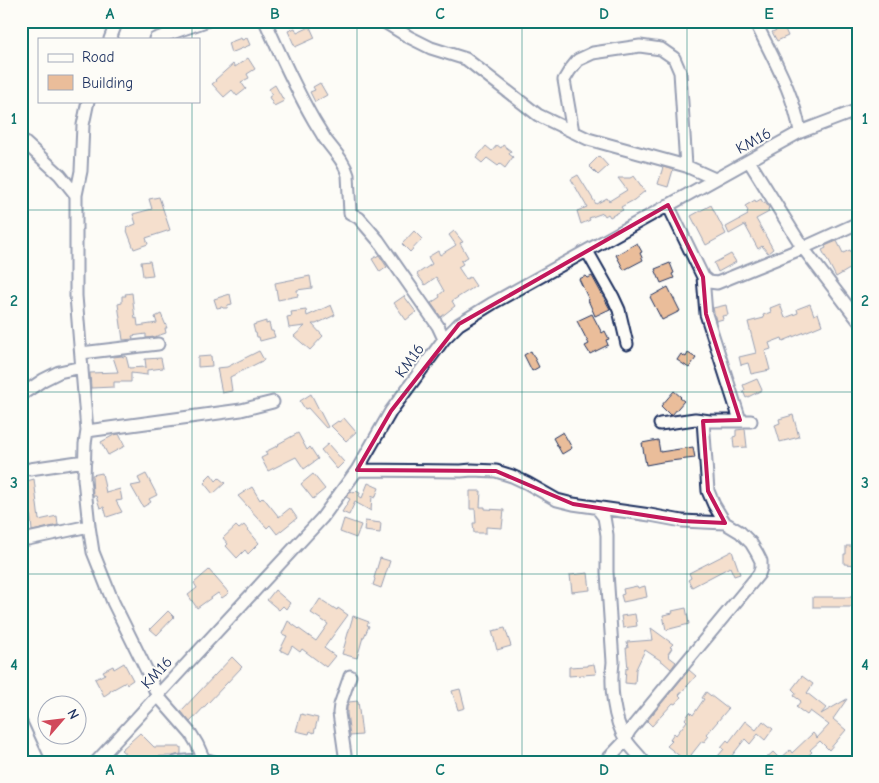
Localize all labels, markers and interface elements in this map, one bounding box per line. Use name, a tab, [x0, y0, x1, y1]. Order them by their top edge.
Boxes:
text: A	[106, 5, 115, 23]
text: B	[270, 5, 280, 23]
text: C	[435, 5, 445, 23]
text: D	[599, 5, 609, 23]
text: E	[764, 5, 774, 23]
legend	[38, 38, 200, 102]
text: Road	[82, 48, 114, 66]
text: Building	[82, 74, 133, 92]
text: 1	[11, 110, 17, 128]
text: 1	[862, 110, 868, 128]
street label: KM16	[733, 124, 774, 158]
text: 2	[10, 292, 18, 310]
text: 2	[861, 292, 869, 310]
street label: KM16	[392, 340, 428, 381]
text: 3	[10, 474, 18, 492]
text: 3	[861, 474, 869, 492]
street label: KM16	[137, 653, 176, 692]
text: 4	[10, 656, 18, 674]
text: 4	[861, 656, 869, 674]
north arrow	[38, 696, 88, 746]
text: N	[63, 706, 83, 722]
text: A	[106, 761, 115, 779]
text: B	[270, 761, 280, 779]
text: C	[435, 761, 445, 779]
text: D	[599, 761, 609, 779]
text: E	[764, 761, 774, 779]

